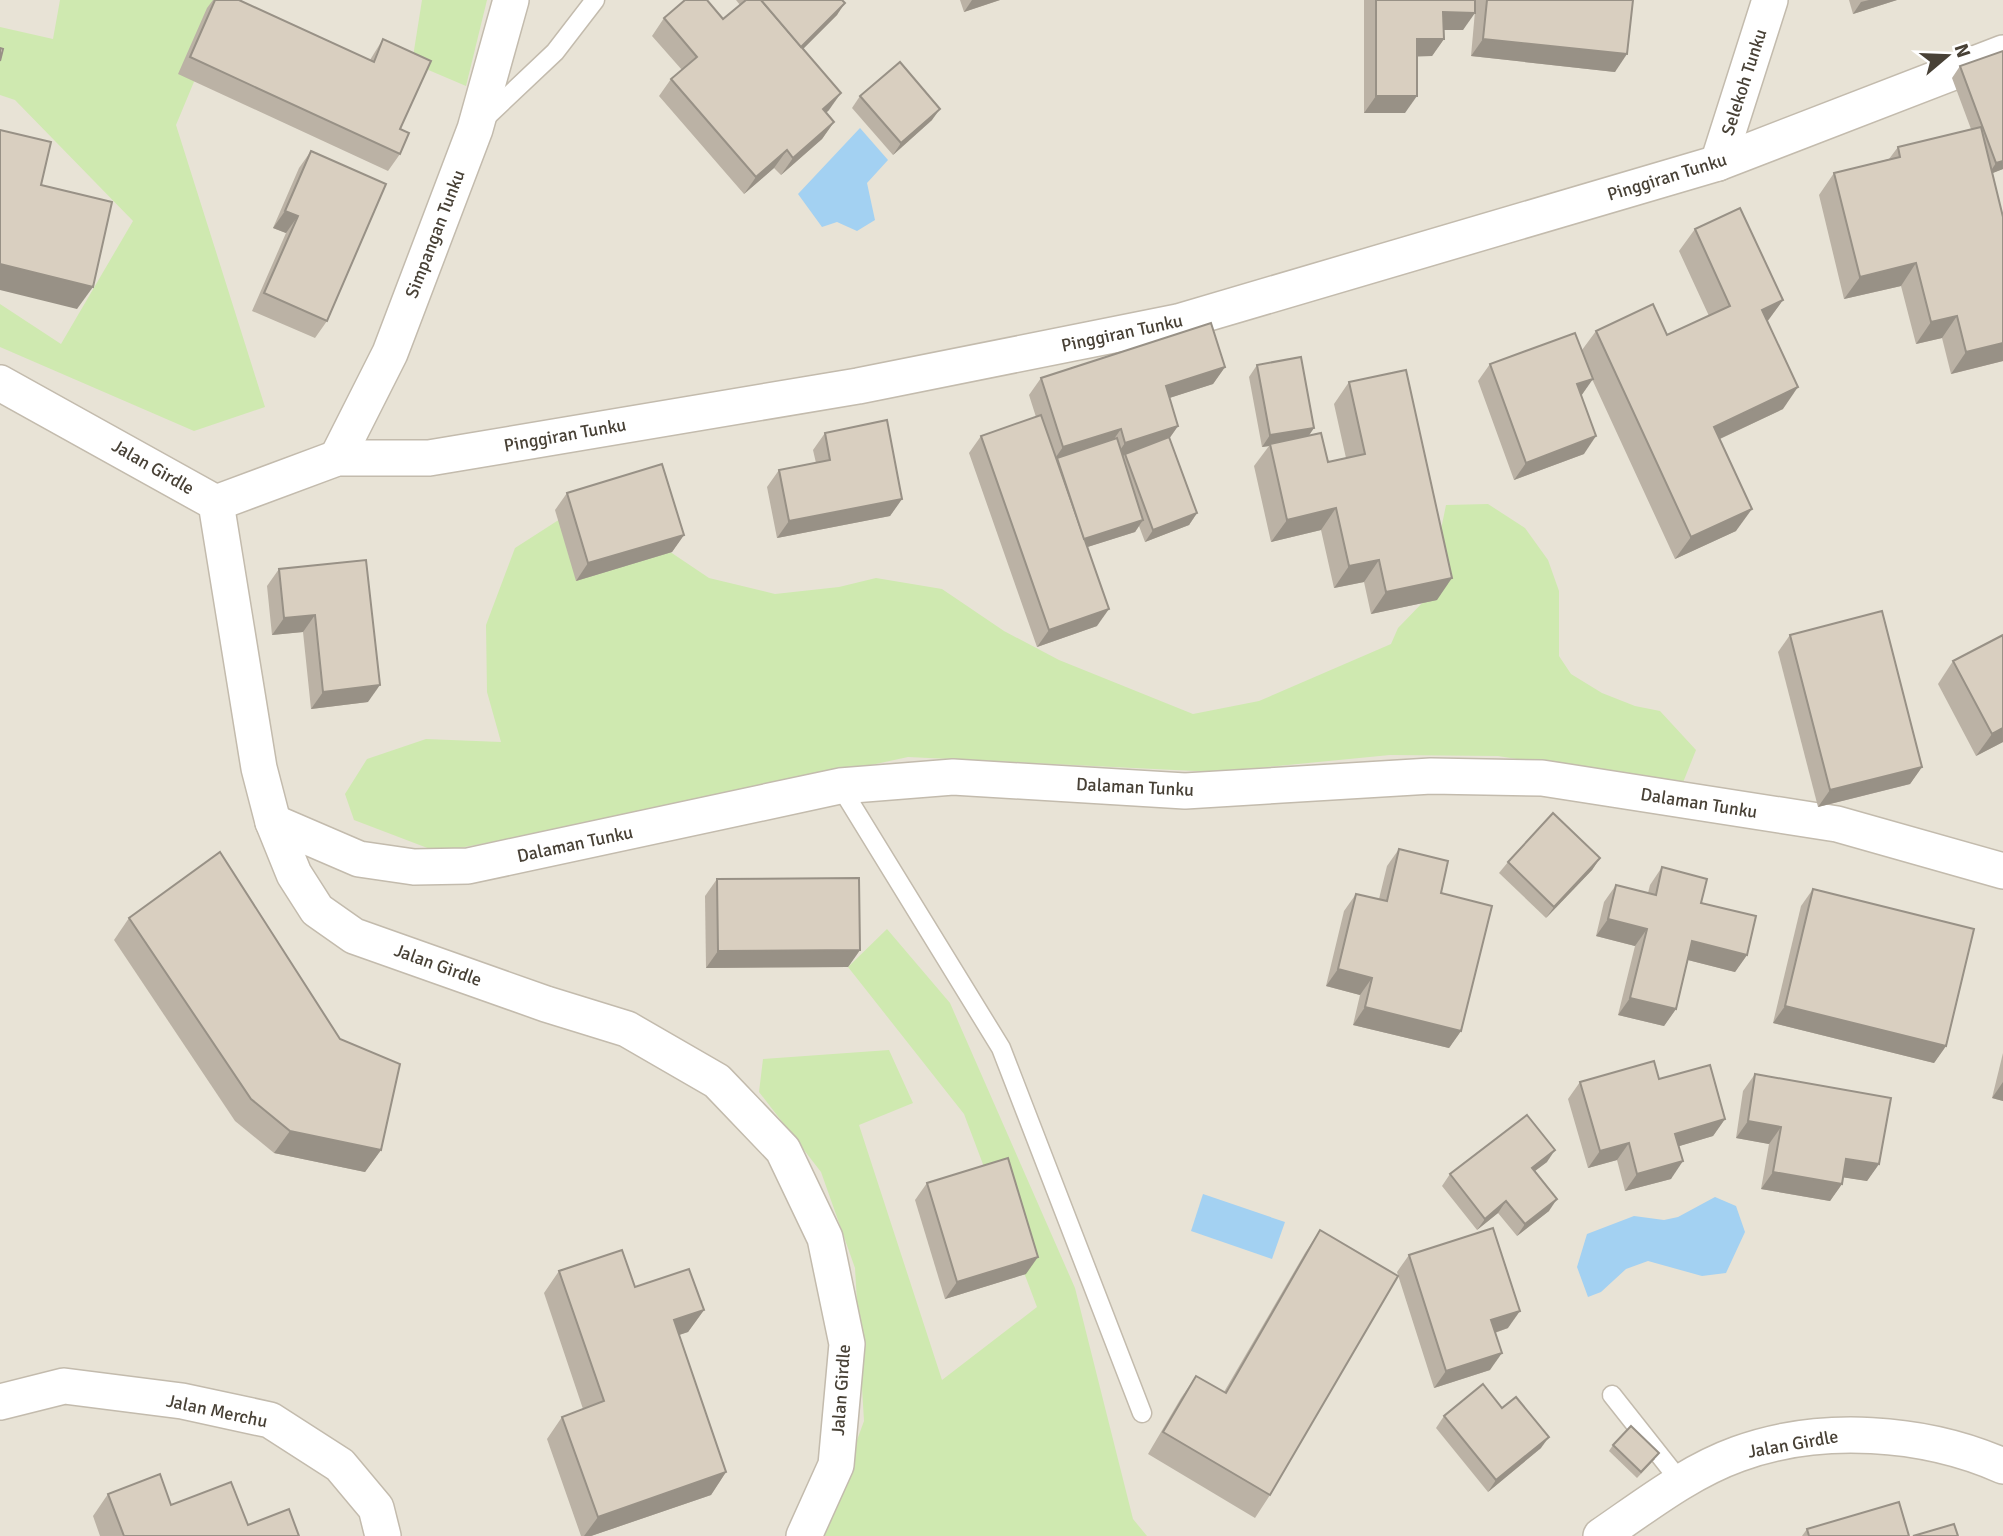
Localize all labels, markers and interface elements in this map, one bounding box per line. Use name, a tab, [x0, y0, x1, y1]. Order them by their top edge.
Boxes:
north arrow	[1912, 21, 1982, 91]
street label: Selekoh Tunku	[1716, 26, 1772, 138]
text: N	[1949, 41, 1976, 61]
street label: Pinggiran Tunku	[1605, 148, 1729, 206]
street label: Simpangan Tunku	[400, 167, 470, 301]
street label: Pinggiran Tunku	[1059, 309, 1185, 357]
street label: Pinggiran Tunku	[502, 413, 628, 457]
street label: Jalan Girdle	[108, 435, 198, 499]
street label: Dalaman Tunku	[1076, 773, 1194, 801]
street label: Dalaman Tunku	[1639, 783, 1759, 823]
street label: Dalaman Tunku	[515, 821, 635, 867]
street label: Jalan Girdle	[391, 939, 485, 991]
street label: Jalan Girdle	[827, 1344, 855, 1436]
street label: Jalan Merchu	[164, 1390, 270, 1432]
street label: Jalan Girdle	[1746, 1425, 1840, 1463]

